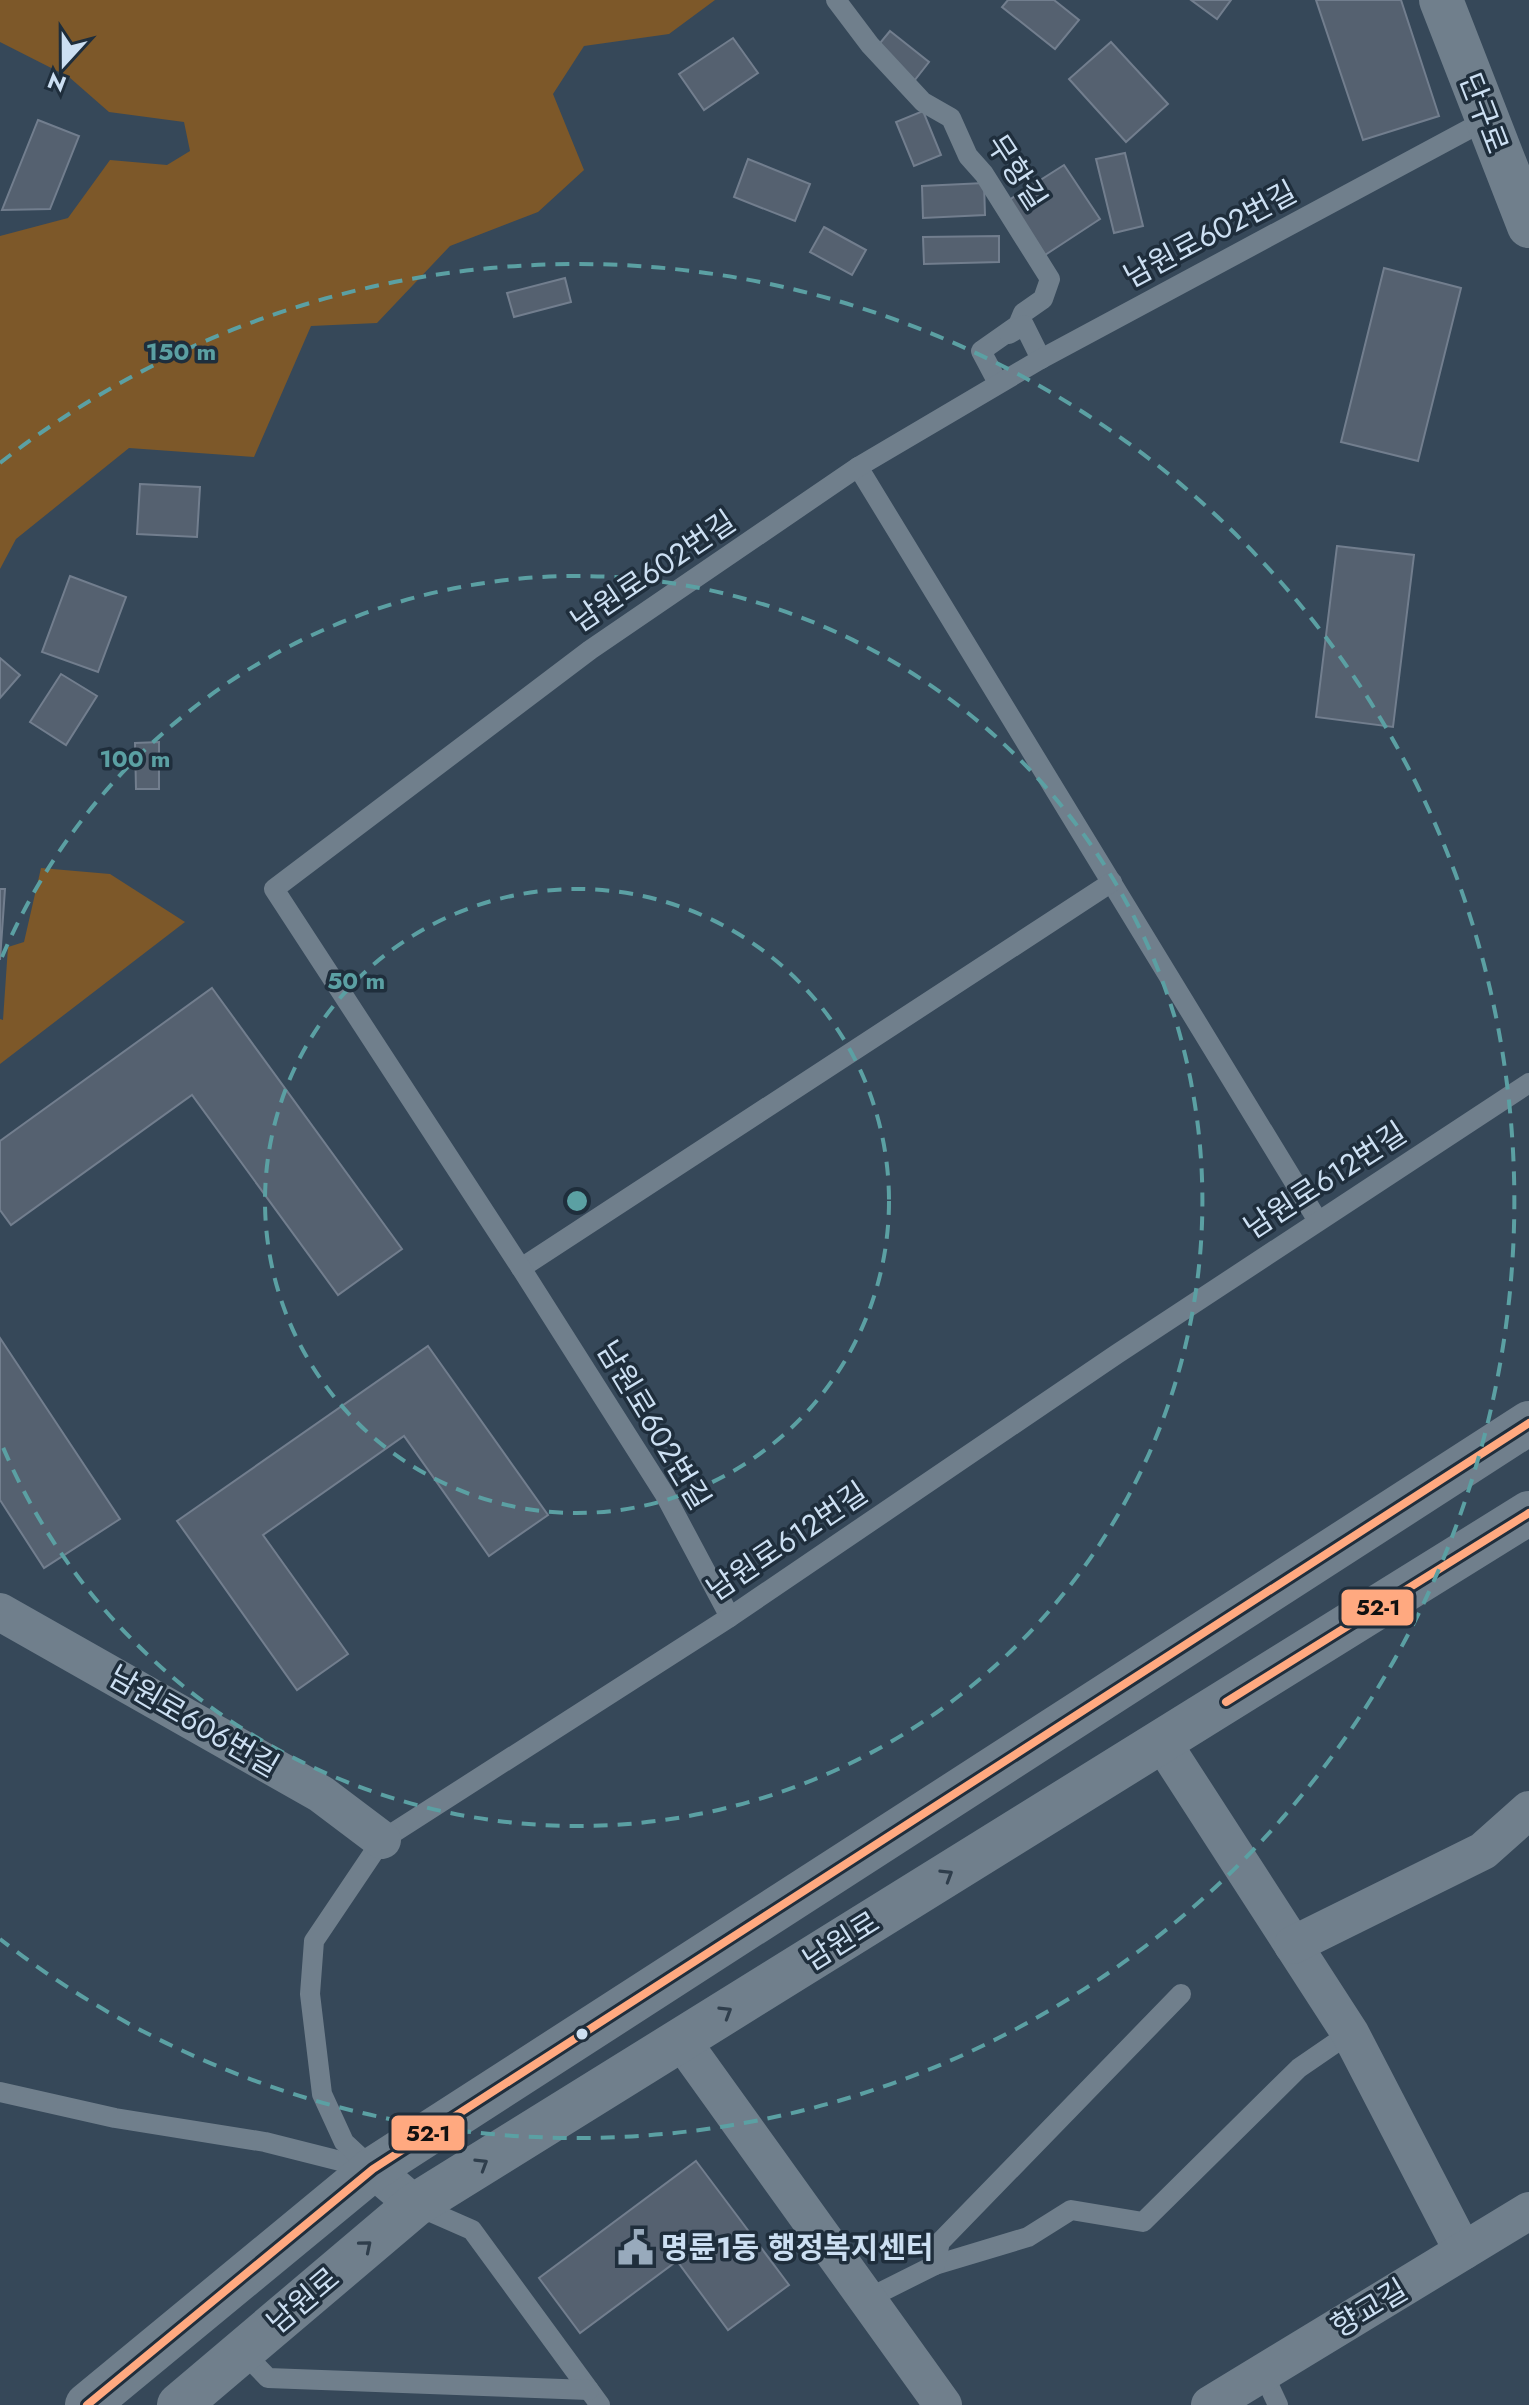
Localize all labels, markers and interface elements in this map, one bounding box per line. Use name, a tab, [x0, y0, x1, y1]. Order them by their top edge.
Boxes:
north arrow	[24, 24, 104, 104]
text: N	[43, 65, 71, 101]
street label: 단구로	[1449, 67, 1519, 159]
street label: 무항길	[976, 126, 1058, 218]
street label: 남원로602번길	[1116, 170, 1304, 298]
text: 150 m	[146, 334, 216, 369]
street label: 남원로602번길	[562, 500, 744, 642]
text: 100 m	[100, 741, 170, 776]
text: 50 m	[327, 963, 385, 998]
street label: 남원로612번길	[1235, 1111, 1415, 1249]
centre of rings	[563, 1187, 591, 1215]
street label: 남원로602번길	[587, 1332, 721, 1518]
street label: 남원로612번길	[698, 1471, 876, 1611]
line badge: 52-1	[1340, 1588, 1415, 1627]
text: 52-1	[1356, 1591, 1400, 1623]
street label: 남원로606번길	[101, 1655, 287, 1787]
one-way arrow	[938, 1869, 953, 1884]
street label: 남원로	[794, 1901, 888, 1981]
one-way arrow	[717, 2006, 732, 2022]
unlabelled marker	[574, 2026, 590, 2042]
line badge: 52-1	[390, 2114, 466, 2152]
text: 52-1	[406, 2117, 450, 2149]
one-way arrow	[473, 2158, 488, 2173]
place label: 명륜1동 행정복지센터	[661, 2226, 934, 2269]
public building icon: 명륜1동 행정복지센터	[616, 2228, 654, 2266]
one-way arrow	[357, 2241, 372, 2256]
street label: 남원로	[257, 2257, 349, 2343]
street label: 향교길	[1322, 2268, 1416, 2348]

